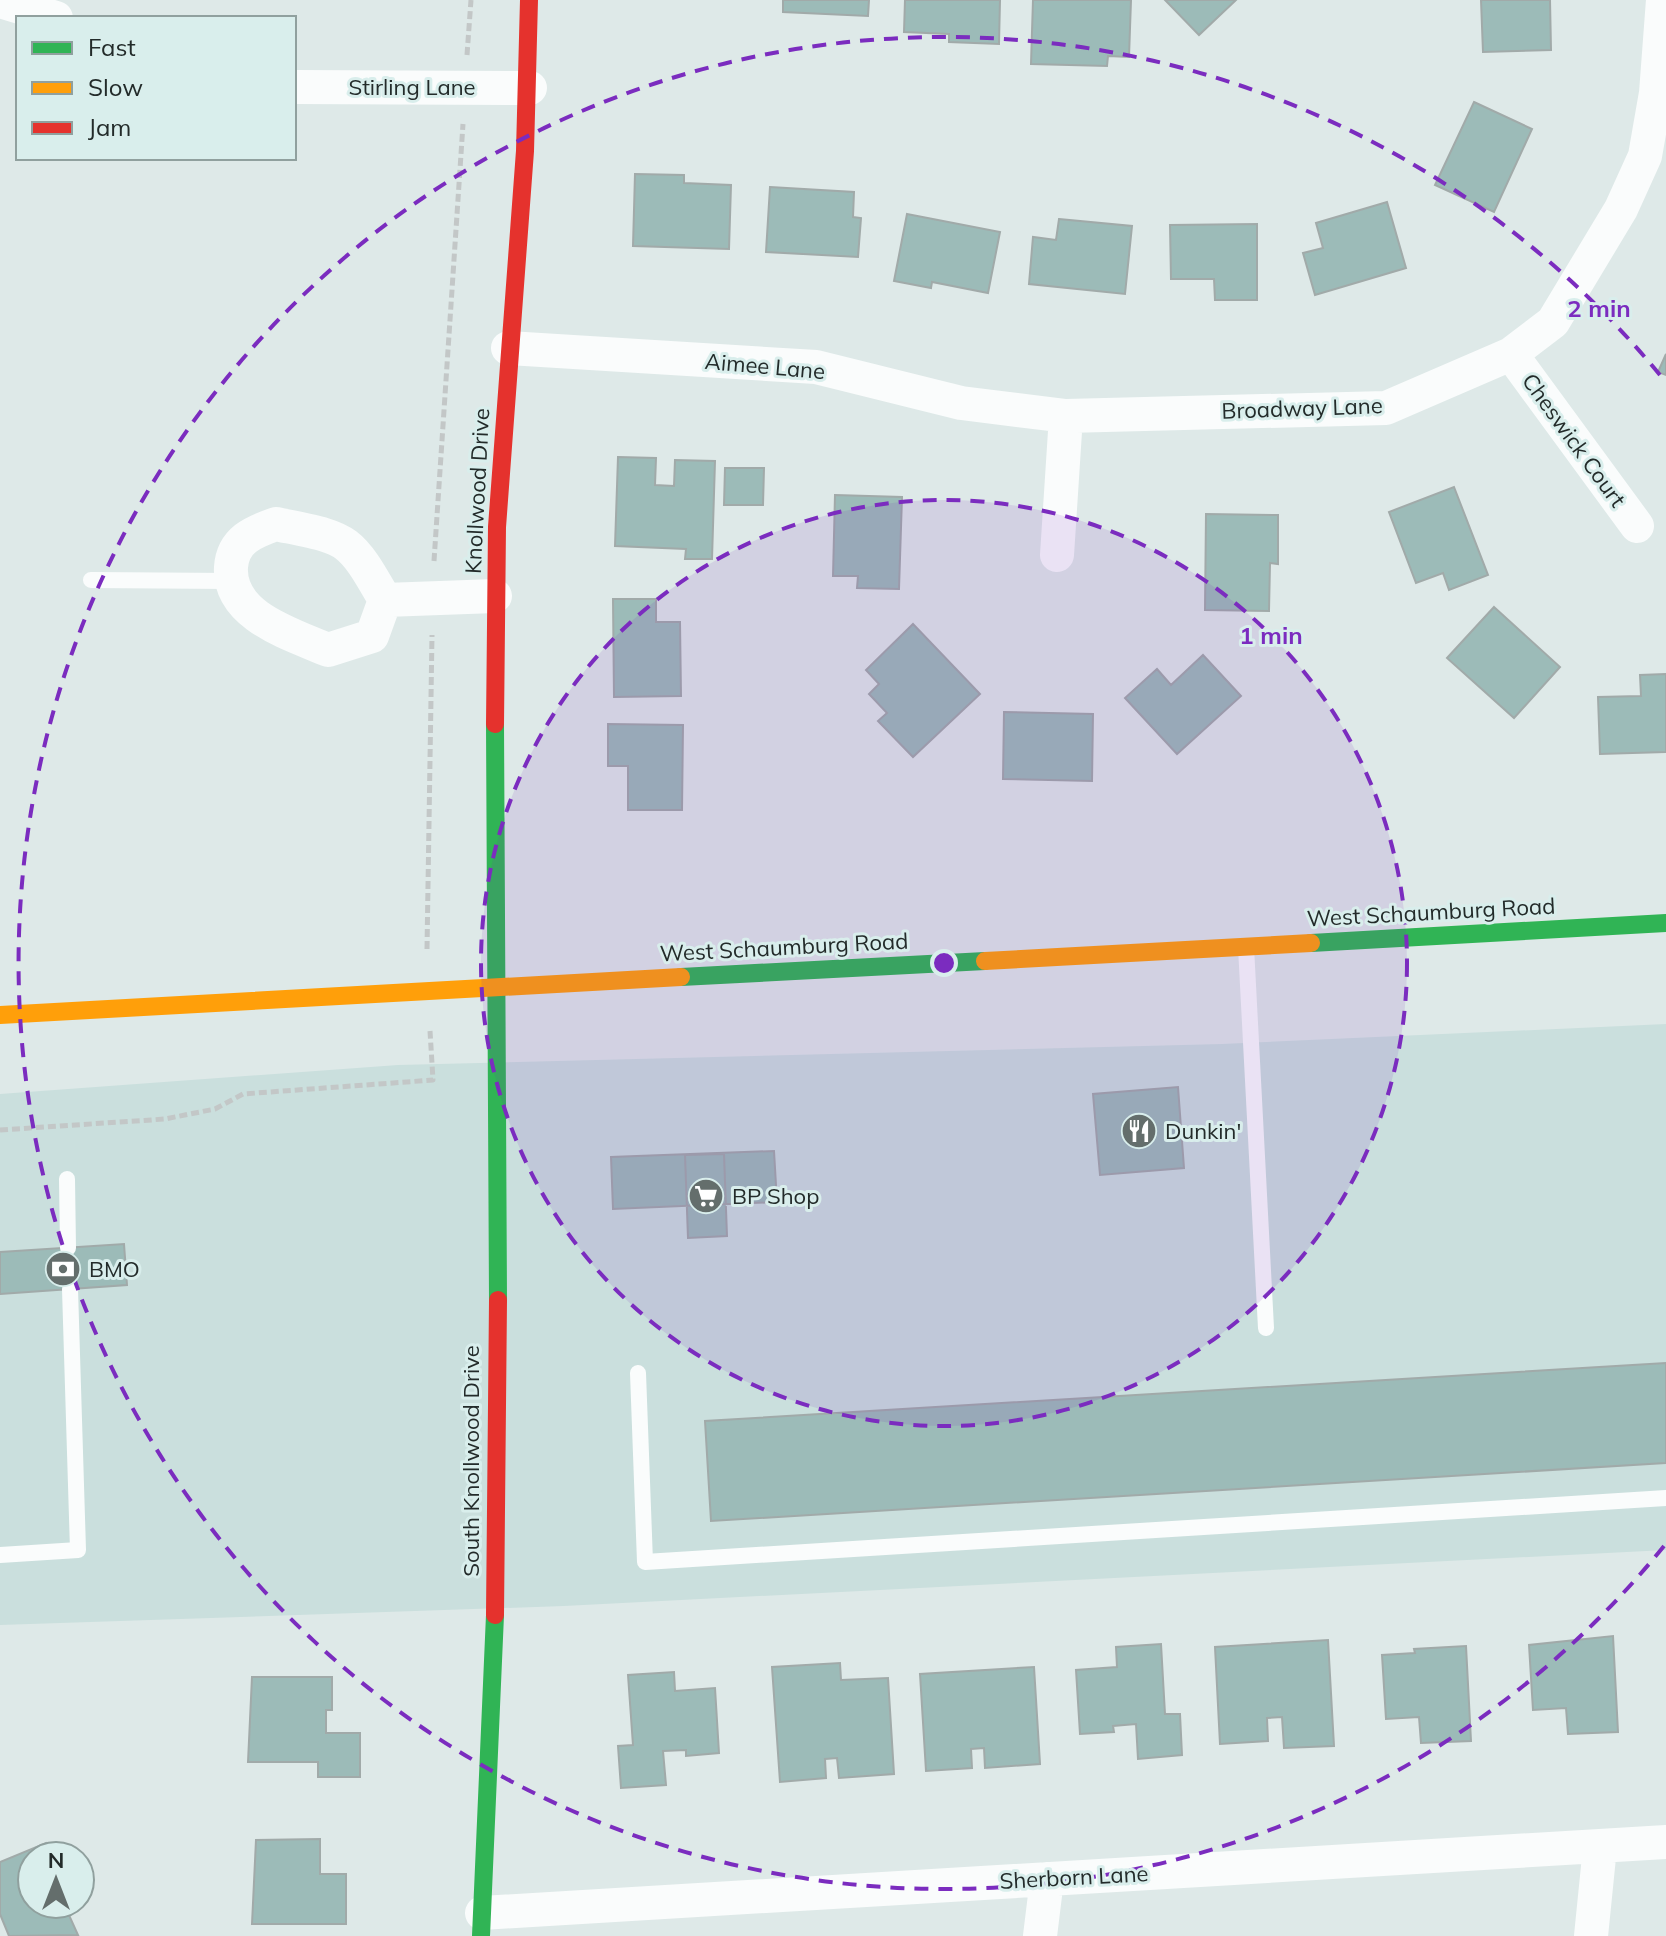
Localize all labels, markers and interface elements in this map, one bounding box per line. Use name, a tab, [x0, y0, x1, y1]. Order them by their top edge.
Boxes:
legend	[16, 16, 296, 160]
text: Fast	[88, 32, 136, 62]
text: Slow	[88, 72, 143, 102]
street label: Stirling Lane	[348, 73, 476, 101]
text: Jam	[88, 112, 131, 142]
text: 2 min	[1567, 293, 1631, 323]
street label: Aimee Lane	[704, 347, 826, 385]
street label: Cheswick Court	[1516, 368, 1632, 513]
street label: Broadway Lane	[1221, 391, 1383, 425]
street label: Knollwood Drive	[459, 407, 495, 575]
text: 1 min	[1239, 620, 1303, 650]
street label: West Schaumburg Road	[1306, 892, 1556, 932]
street label: West Schaumburg Road	[659, 927, 909, 967]
centre of rings	[930, 949, 958, 977]
restaurant icon: Dunkin'	[1120, 1112, 1158, 1150]
place label: Dunkin'	[1165, 1117, 1241, 1145]
supermarket icon: BP Shop	[687, 1177, 725, 1215]
place label: BP Shop	[732, 1182, 819, 1210]
bank icon: BMO	[44, 1250, 82, 1288]
place label: BMO	[89, 1255, 140, 1283]
street label: South Knollwood Drive	[457, 1345, 485, 1577]
north arrow	[16, 1840, 96, 1920]
text: N	[48, 1846, 64, 1874]
street label: Sherborn Lane	[999, 1859, 1149, 1895]

